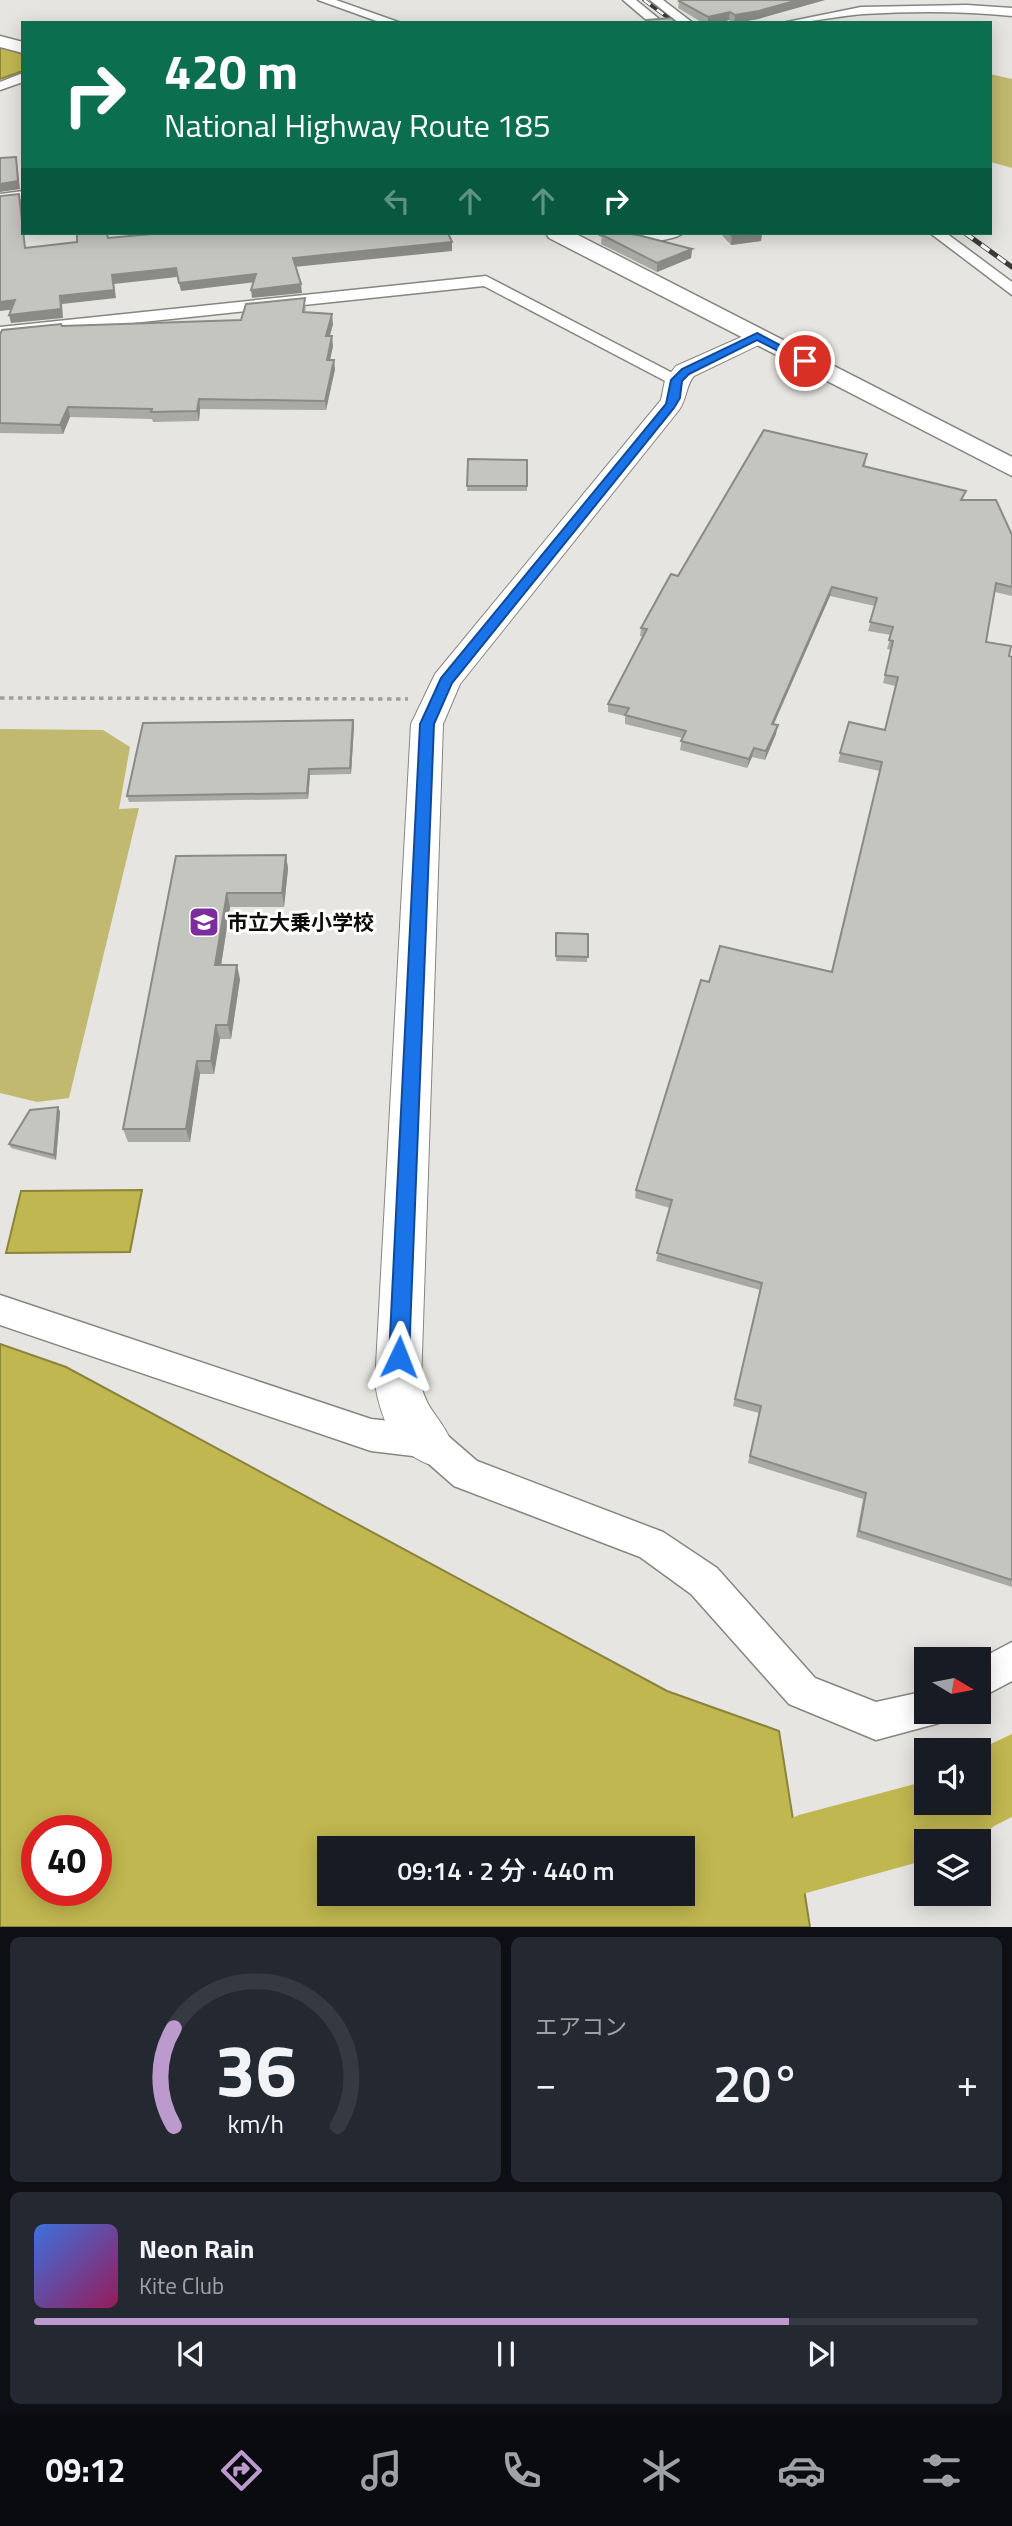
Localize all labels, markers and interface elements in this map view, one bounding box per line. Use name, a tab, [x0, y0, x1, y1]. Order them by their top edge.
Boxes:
text: 420 m	[164, 33, 298, 108]
icon: right	[49, 49, 140, 140]
text: National Highway Route 185	[164, 101, 551, 149]
icon: left	[378, 182, 416, 220]
icon: ahead	[451, 182, 489, 220]
icon: ahead	[524, 182, 562, 220]
icon: right	[597, 182, 635, 220]
pin	[775, 331, 835, 391]
icon: arrive	[786, 342, 824, 380]
school or university icon: 市立大乗小学校	[187, 905, 221, 939]
place label: 市立大乗小学校	[227, 906, 374, 938]
position arrow	[362, 1320, 436, 1394]
north arrow	[914, 1647, 990, 1724]
map controls	[914, 1647, 991, 1906]
button: sound	[914, 1738, 991, 1815]
speed limit sign: 40	[21, 1815, 112, 1906]
button: layers	[914, 1829, 991, 1906]
text: 09:14 · 2 分 · 440 m	[397, 1851, 615, 1890]
text: エアコン	[535, 2009, 627, 2044]
text: 36	[215, 2014, 296, 2124]
text: 20°	[713, 2043, 800, 2122]
text: −	[535, 2054, 556, 2112]
text: +	[957, 2054, 978, 2112]
text: km/h	[227, 2104, 284, 2142]
text: Neon Rain	[139, 2229, 254, 2268]
text: Kite Club	[139, 2268, 224, 2303]
icon: previous	[172, 2335, 210, 2373]
icon: pause	[487, 2335, 525, 2373]
icon: next	[802, 2335, 840, 2373]
text: 09:12	[46, 2446, 125, 2494]
icon: directions	[217, 2446, 266, 2495]
icon: music	[357, 2446, 406, 2495]
icon: phone	[497, 2446, 546, 2495]
icon: climate	[637, 2446, 686, 2495]
icon: car	[777, 2446, 826, 2495]
icon: filters	[917, 2446, 966, 2495]

